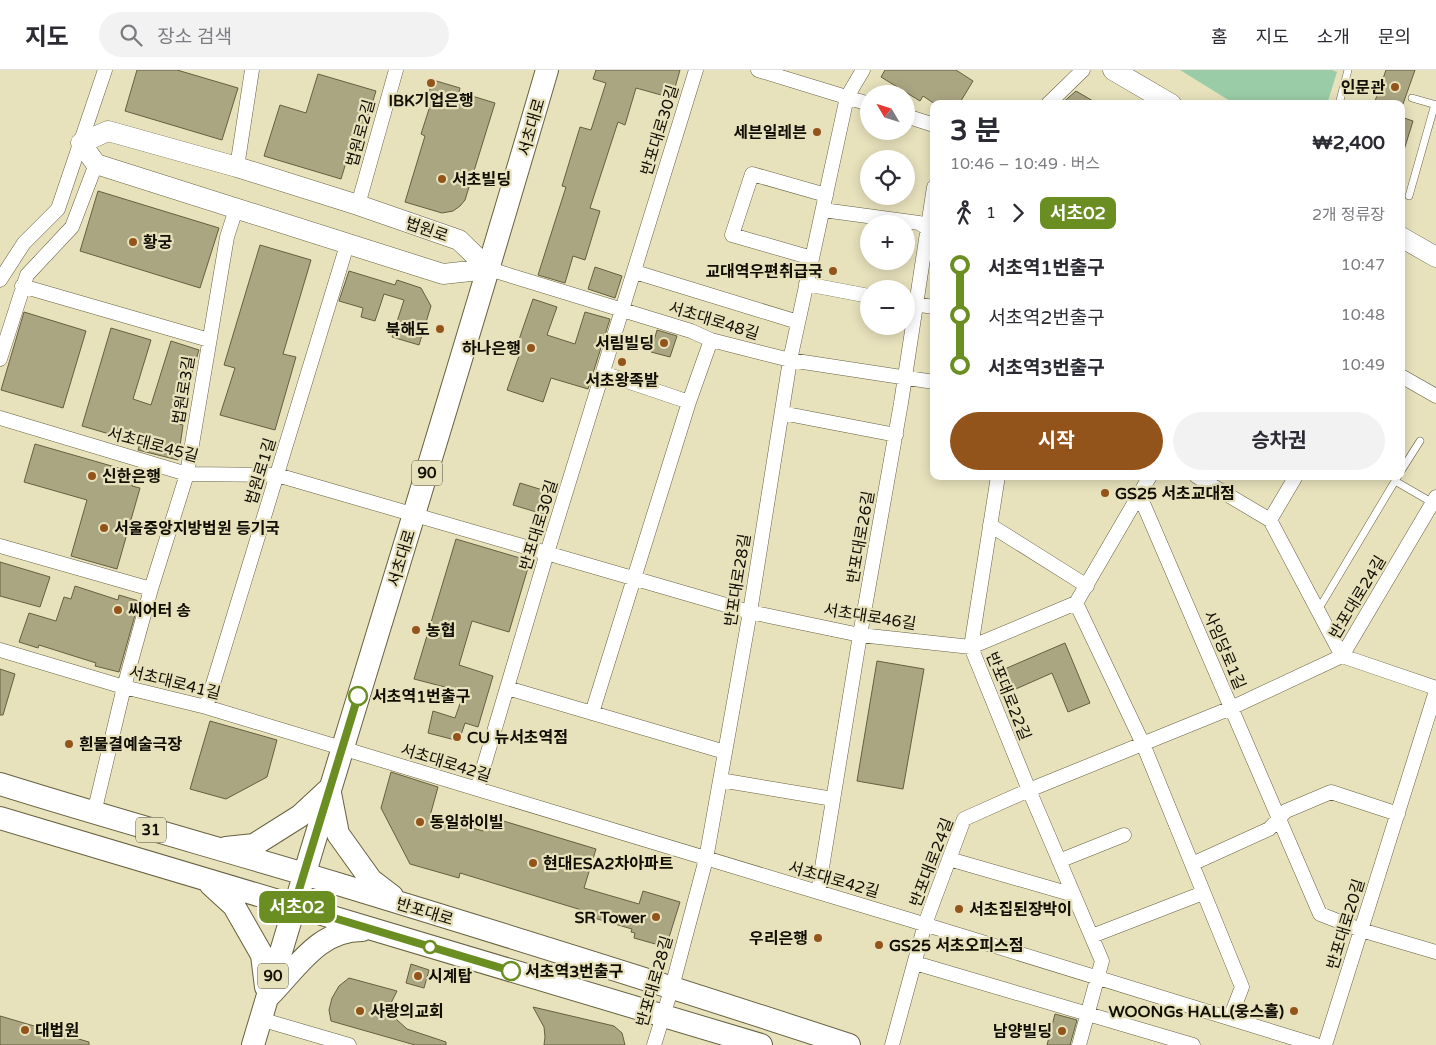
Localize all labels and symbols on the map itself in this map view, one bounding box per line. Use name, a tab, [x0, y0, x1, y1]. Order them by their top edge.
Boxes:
marker: IBK기업은행	[425, 77, 437, 89]
place label: 인문관	[1341, 78, 1385, 98]
marker: 인문관	[1389, 81, 1401, 93]
street label: 반포대로30길	[637, 83, 683, 178]
north arrow	[860, 85, 915, 140]
place label: IBK기업은행	[388, 91, 474, 111]
street label: 서초대로	[514, 96, 550, 158]
street label: 법원로2길	[342, 97, 380, 169]
place label: 세븐일레븐	[733, 123, 807, 143]
marker: 세븐일레븐	[811, 126, 823, 138]
place label: 서초빌딩	[452, 170, 511, 190]
marker: 서초빌딩	[436, 173, 448, 185]
street label: 법원로	[403, 213, 451, 247]
place label: 황궁	[143, 233, 172, 253]
marker: 황궁	[127, 236, 139, 248]
place label: 교대역우편취급국	[705, 262, 823, 282]
marker: 교대역우편취급국	[827, 265, 839, 277]
street label: 서초대로48길	[666, 298, 761, 344]
place label: 북해도	[386, 320, 430, 340]
marker: 북해도	[434, 323, 446, 335]
place label: 서림빌딩	[595, 334, 654, 354]
marker: 서림빌딩	[658, 337, 670, 349]
place label: 하나은행	[462, 339, 521, 359]
marker: 하나은행	[525, 342, 537, 354]
street label: 법원로3길	[169, 355, 199, 426]
marker: 서초왕족발	[616, 356, 628, 368]
place label: 서초왕족발	[585, 371, 659, 391]
street label: 서초대로45길	[105, 423, 201, 467]
street label: 법원로1길	[241, 435, 281, 507]
road number: 90	[412, 460, 442, 486]
place label: 신한은행	[102, 467, 161, 487]
marker: 신한은행	[86, 470, 98, 482]
street label: 반포대로30길	[516, 478, 562, 573]
place label: GS25 서초교대점	[1115, 484, 1235, 504]
marker: GS25 서초교대점	[1099, 487, 1111, 499]
street label: 반포대로26길	[843, 489, 879, 585]
place label: 서울중앙지방법원 등기국	[114, 519, 280, 539]
marker: 서울중앙지방법원 등기국	[98, 522, 110, 534]
street label: 서초대로	[384, 527, 420, 589]
street label: 반포대로28길	[721, 532, 755, 628]
street label: 반포대로24길	[1325, 552, 1391, 643]
street label: 서초대로46길	[822, 600, 918, 634]
place label: 씨어터 송	[128, 601, 191, 621]
marker: 씨어터 송	[112, 604, 124, 616]
street label: 사임당로1길	[1199, 608, 1250, 693]
place label: 농협	[426, 621, 455, 641]
marker: 농협	[410, 624, 422, 636]
street label: 반포대로22길	[981, 649, 1035, 744]
street label: 서초대로41길	[127, 662, 223, 704]
marker: 서초역1번출구	[348, 686, 368, 706]
place label: 서초역1번출구	[372, 687, 470, 707]
place label: CU 뉴서초역점	[467, 728, 568, 748]
marker: CU 뉴서초역점	[451, 731, 463, 743]
place label: 흰물결예술극장	[79, 735, 182, 755]
marker: 흰물결예술극장	[63, 738, 75, 750]
street label: 서초대로42길	[398, 740, 493, 786]
place label: 동일하이빌	[430, 813, 504, 833]
street label: 반포대로24길	[906, 815, 958, 910]
marker: 동일하이빌	[414, 816, 426, 828]
road number: 31	[136, 818, 166, 842]
place label: 현대ESA2차아파트	[543, 854, 674, 874]
marker: 현대ESA2차아파트	[527, 857, 539, 869]
street label: 서초대로42길	[786, 857, 882, 902]
street label: 반포대로20길	[1323, 877, 1369, 972]
line badge: 서초02	[262, 891, 332, 923]
street label: 반포대로	[394, 894, 456, 930]
place label: 서초집된장박이	[969, 900, 1072, 920]
marker: 서초집된장박이	[953, 903, 965, 915]
place label: SR Tower	[575, 908, 647, 928]
marker: SR Tower	[650, 911, 662, 923]
place label: 우리은행	[749, 929, 808, 949]
marker: 우리은행	[812, 932, 824, 944]
street label: 반포대로28길	[632, 933, 677, 1029]
place label: GS25 서초오피스점	[889, 936, 1024, 956]
marker: GS25 서초오피스점	[873, 939, 885, 951]
unlabelled marker	[423, 940, 437, 954]
marker: 서초역3번출구	[501, 961, 521, 981]
place label: 서초역3번출구	[525, 962, 623, 982]
road number: 90	[258, 964, 288, 988]
place label: 시계탑	[428, 967, 472, 987]
marker: 시계탑	[412, 970, 424, 982]
place label: 사랑의교회	[370, 1002, 444, 1022]
place label: WOONGs HALL(웅스홀)	[1108, 1002, 1284, 1022]
marker: 사랑의교회	[354, 1005, 366, 1017]
marker: WOONGs HALL(웅스홀)	[1288, 1005, 1300, 1017]
place label: 대법원	[35, 1021, 79, 1041]
place label: 남양빌딩	[993, 1022, 1052, 1042]
marker: 대법원	[19, 1024, 31, 1036]
marker: 남양빌딩	[1056, 1025, 1068, 1037]

